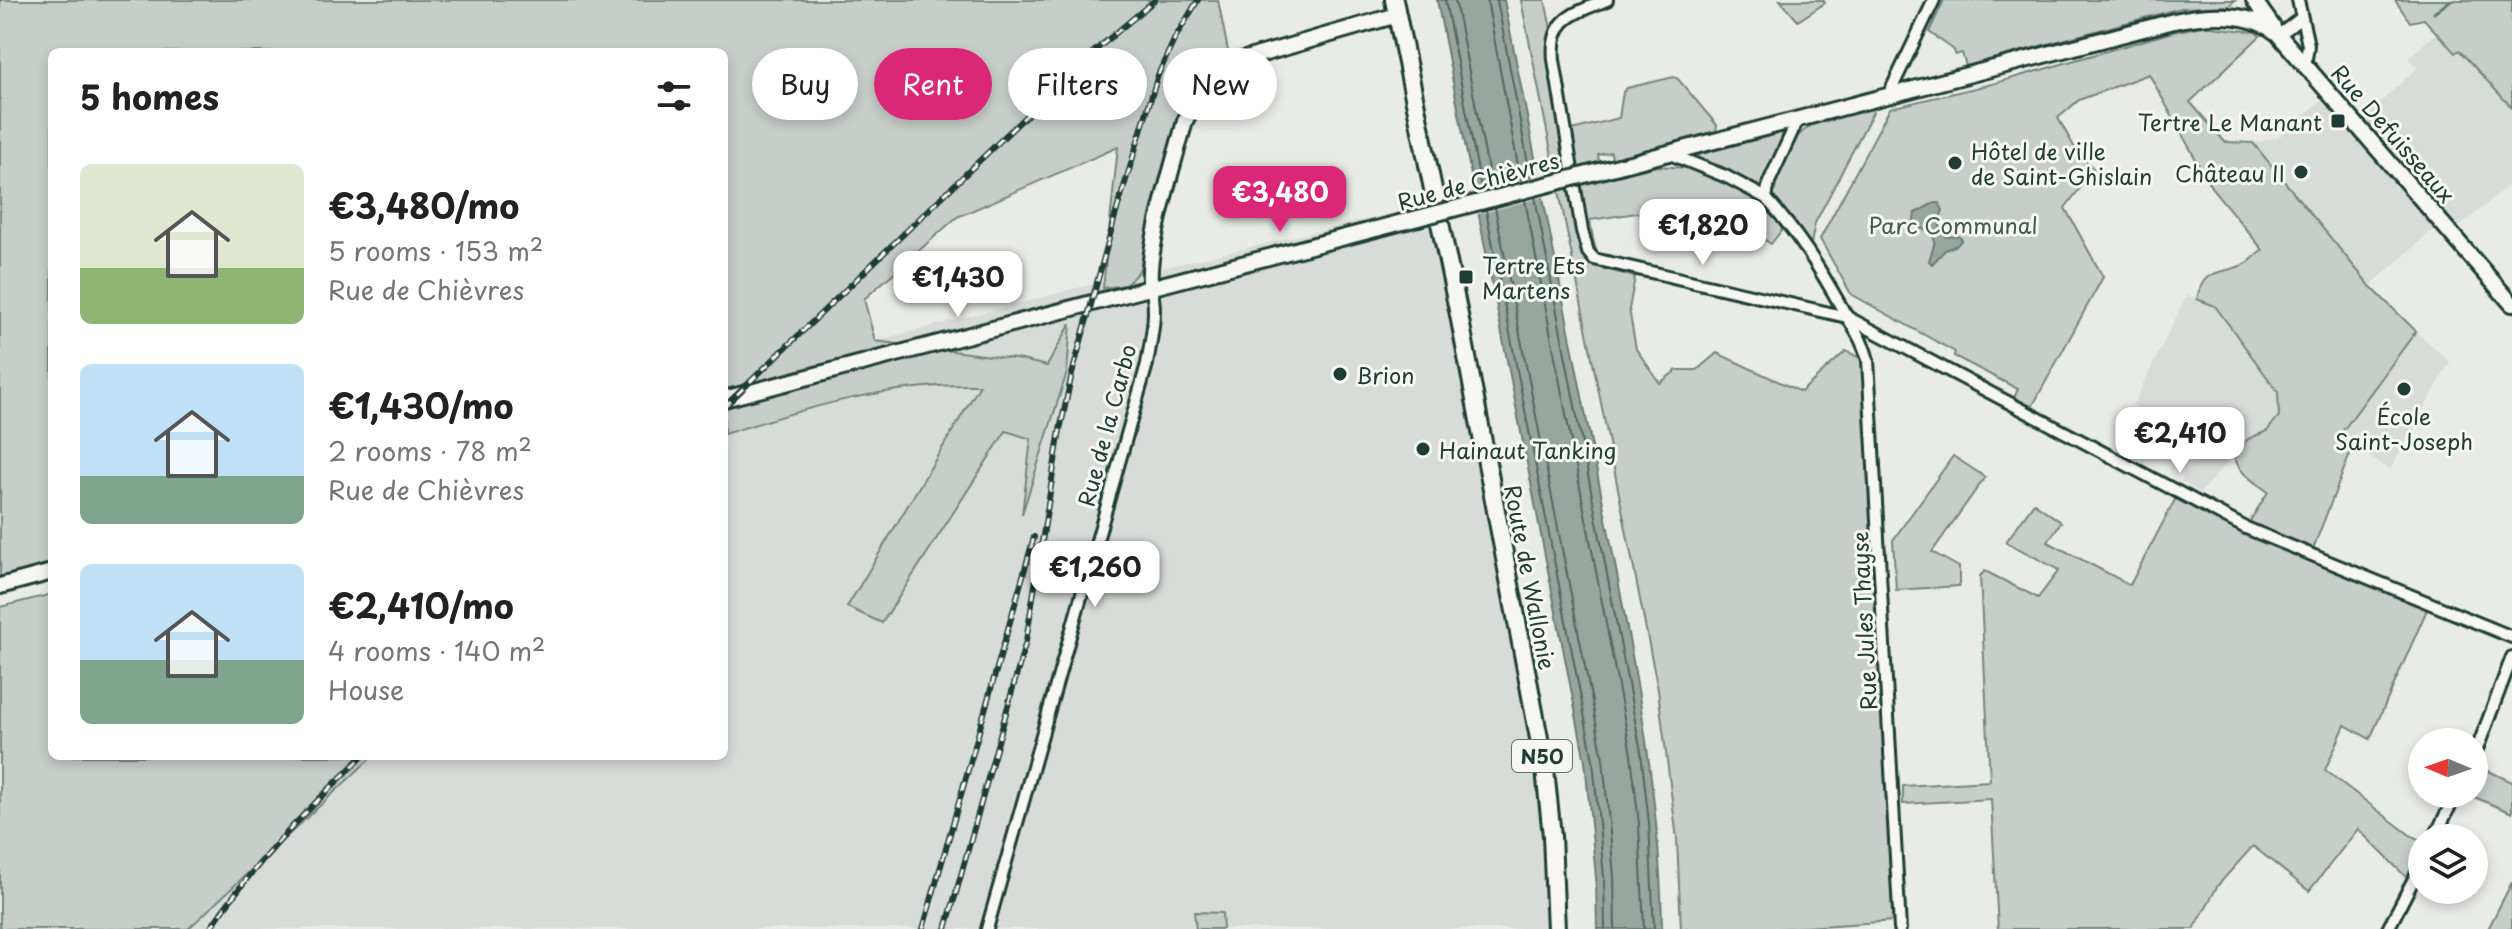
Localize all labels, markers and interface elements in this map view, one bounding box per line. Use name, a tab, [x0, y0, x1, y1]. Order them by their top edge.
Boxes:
chip: Buy	[752, 48, 858, 120]
chip: Rent	[874, 48, 992, 120]
chip: Filters	[1008, 48, 1147, 120]
chip: New	[1163, 48, 1277, 120]
street label: Rue Defuisseaux	[2325, 57, 2463, 209]
text: 5 homes	[80, 70, 219, 122]
icon: filters	[652, 74, 696, 118]
place label: Tertre Le Manant	[2138, 105, 2322, 138]
marker: Tertre Le Manant	[2329, 112, 2347, 130]
place label: Hôtel de ville de Saint-Ghislain	[1971, 134, 2152, 192]
street label: Rue de Chièvres	[1393, 143, 1563, 217]
marker: Hôtel de ville de Saint-Ghislain	[1946, 154, 1964, 172]
place label: Château II	[2175, 156, 2285, 189]
marker: Château II	[2292, 163, 2310, 181]
pin: €3,480	[1215, 166, 1345, 234]
text: €3,480	[1231, 172, 1329, 211]
text: €3,480/mo	[328, 179, 519, 231]
icon: home	[144, 196, 240, 292]
pin: €1,820	[1638, 199, 1768, 267]
text: €1,820	[1657, 205, 1749, 244]
park label: Parc Communal	[1868, 208, 2038, 241]
text: 5 rooms · 153 m²	[328, 231, 543, 270]
place label: Tertre Ets Martens	[1482, 248, 1585, 306]
pin: €1,430	[893, 251, 1023, 319]
text: €1,430	[911, 257, 1005, 296]
marker: Tertre Ets Martens	[1457, 268, 1475, 286]
text: Rue de Chièvres	[328, 270, 524, 309]
street label: Rue de la Carbo	[1068, 340, 1144, 510]
place label: Brion	[1356, 358, 1414, 391]
marker: Brion	[1331, 365, 1349, 383]
text: €1,430/mo	[328, 379, 514, 431]
marker: École Saint-Joseph	[2395, 380, 2413, 398]
icon: home	[144, 396, 240, 492]
place label: École Saint-Joseph	[2335, 399, 2473, 457]
pin: €2,410	[2115, 407, 2245, 475]
text: €2,410	[2133, 413, 2227, 452]
text: 2 rooms · 78 m²	[328, 431, 532, 470]
place label: Hainaut Tanking	[1439, 433, 1616, 466]
marker: Hainaut Tanking	[1414, 440, 1432, 458]
text: Rue de Chièvres	[328, 470, 524, 509]
street label: Route de Wallonie	[1497, 482, 1565, 672]
street label: Rue Jules Thayse	[1842, 531, 1884, 711]
pin: €1,260	[1030, 541, 1160, 609]
text: €1,260	[1049, 547, 1141, 586]
text: €2,410/mo	[328, 579, 514, 631]
icon: home	[144, 596, 240, 692]
text: 4 rooms · 140 m²	[328, 631, 546, 670]
text: House	[328, 670, 404, 709]
north arrow	[2408, 728, 2488, 808]
map controls	[2408, 728, 2488, 904]
road number: N50	[1512, 740, 1572, 772]
button: layers	[2408, 824, 2488, 904]

